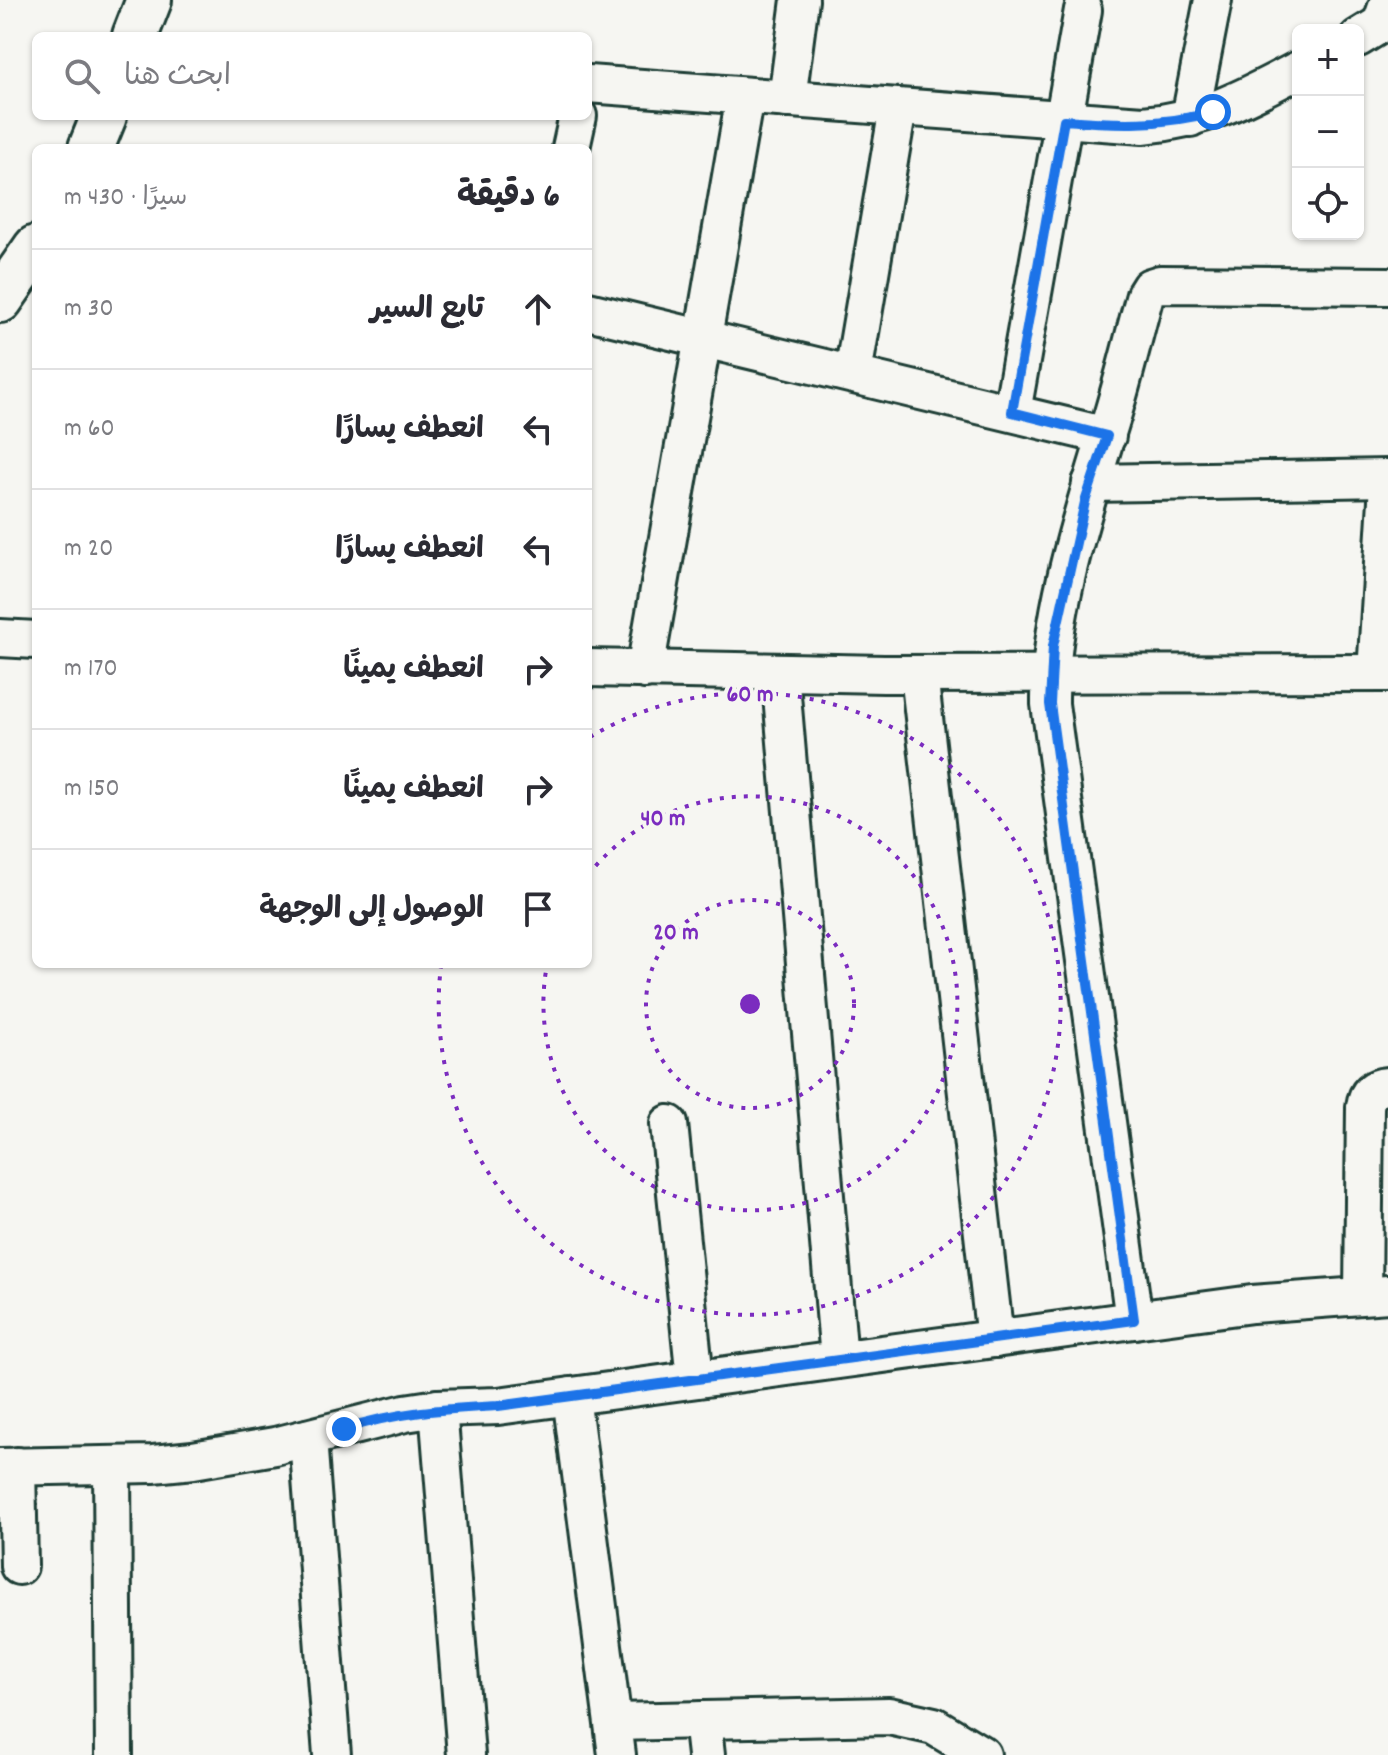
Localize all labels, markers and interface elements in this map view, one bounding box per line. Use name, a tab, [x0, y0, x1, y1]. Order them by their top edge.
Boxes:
map controls	[1292, 24, 1364, 240]
button: +	[1292, 24, 1364, 96]
search box	[32, 32, 592, 120]
icon: search	[60, 54, 104, 98]
text: ابحث هنا	[124, 57, 231, 100]
route start	[1195, 94, 1231, 130]
button: −	[1292, 96, 1364, 168]
button: locate	[1292, 168, 1364, 240]
text: 6 دقيقة	[457, 174, 560, 223]
text: سيرًا · 430 m	[64, 180, 187, 217]
icon: ahead	[516, 287, 560, 331]
text: تابع السير	[370, 290, 484, 333]
text: 30 m	[64, 291, 114, 328]
icon: left	[516, 407, 560, 451]
text: انعطف يسارًا	[335, 410, 484, 453]
text: 60 m	[64, 411, 115, 448]
icon: left	[516, 527, 560, 571]
text: انعطف يسارًا	[335, 530, 484, 573]
text: 20 m	[64, 531, 113, 568]
icon: right	[516, 647, 560, 691]
text: انعطف يمينًا	[343, 650, 484, 693]
text: 170 m	[64, 651, 118, 688]
text: 60 m	[727, 679, 773, 713]
icon: right	[516, 767, 560, 811]
text: انعطف يمينًا	[343, 770, 484, 813]
text: 150 m	[64, 771, 120, 808]
text: 40 m	[640, 803, 686, 837]
icon: arrive	[516, 887, 560, 931]
text: الوصول إلى الوجهة	[259, 890, 484, 933]
text: 20 m	[653, 917, 699, 951]
centre of rings	[736, 990, 764, 1018]
route end	[326, 1411, 362, 1447]

